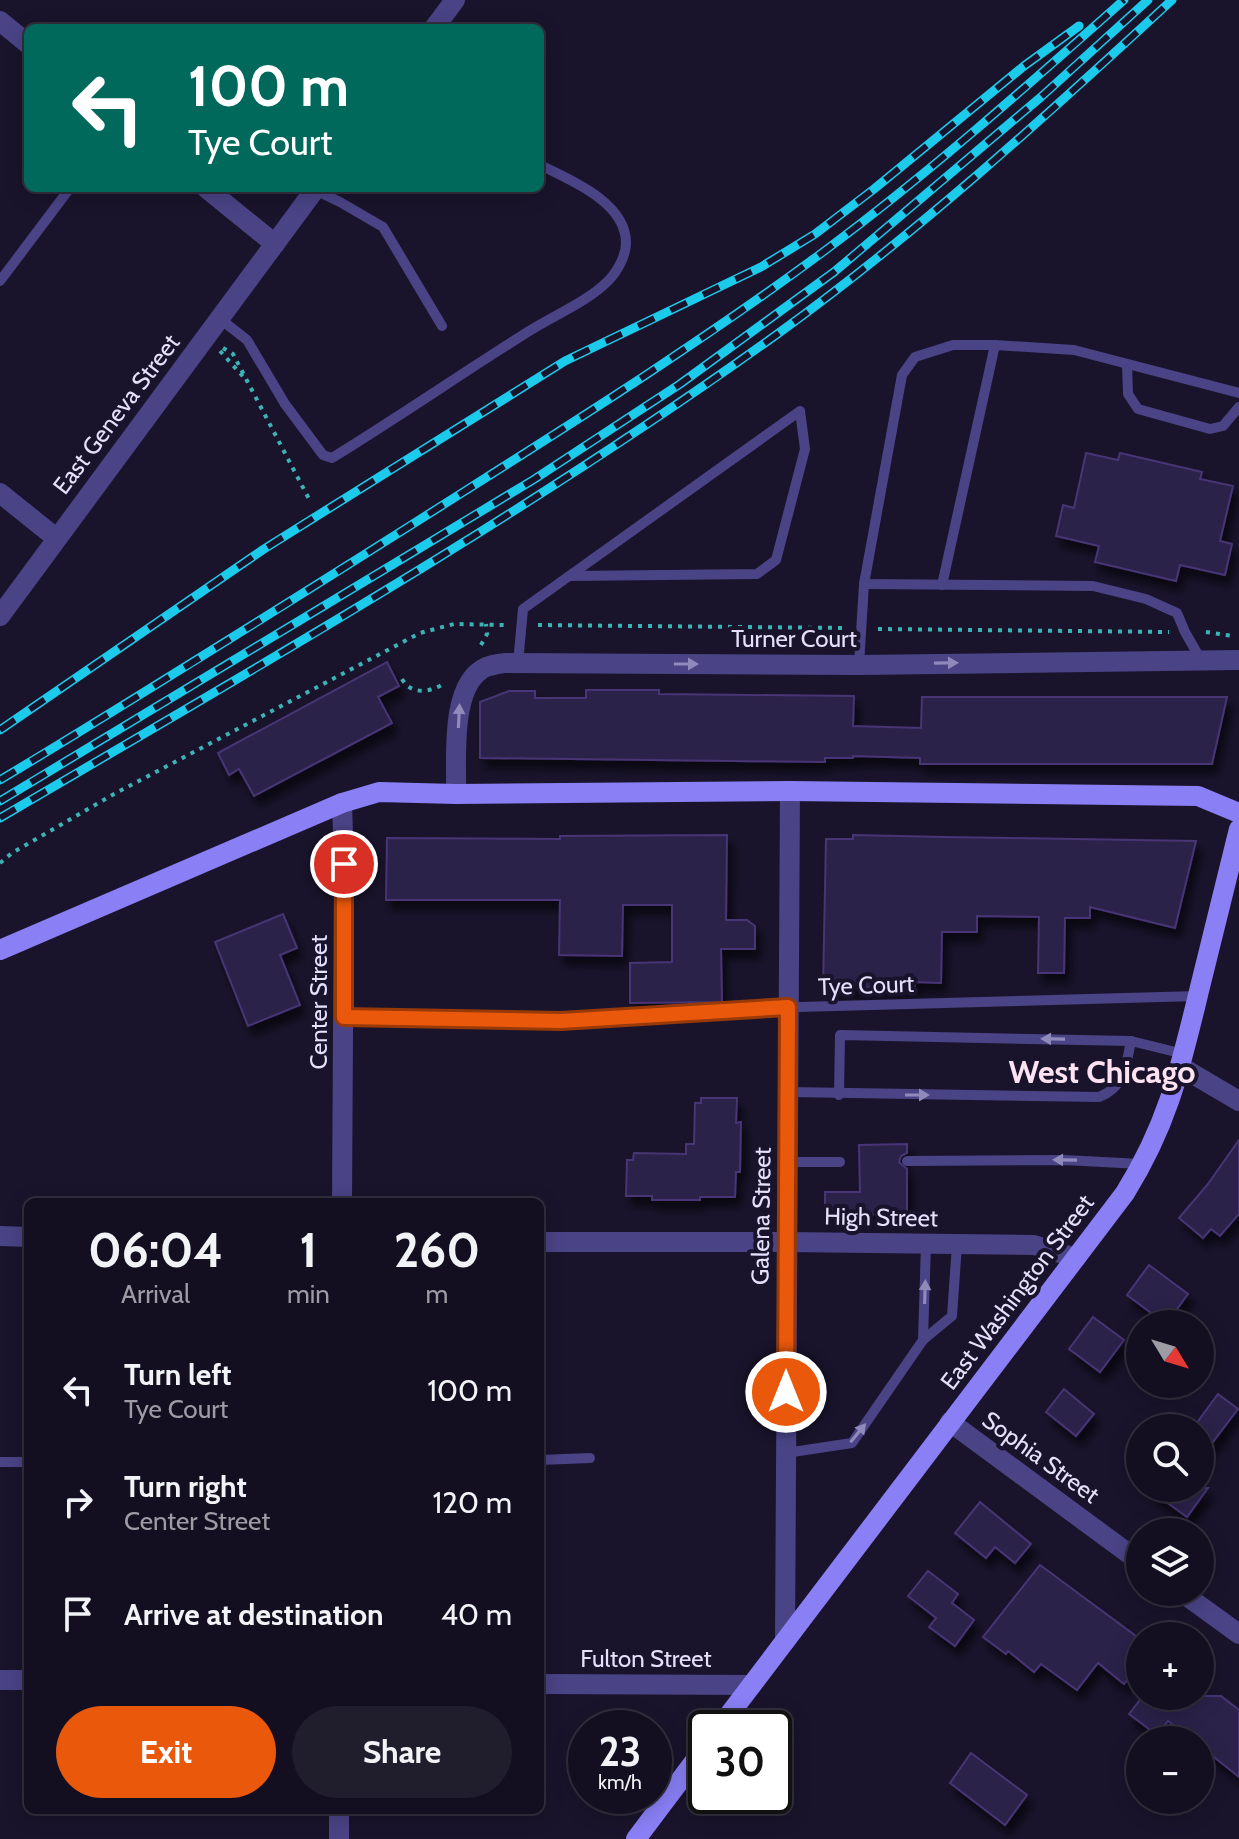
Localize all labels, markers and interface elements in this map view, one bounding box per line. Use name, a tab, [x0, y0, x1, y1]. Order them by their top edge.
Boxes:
text: 100 m	[188, 52, 349, 120]
icon: left	[56, 56, 160, 160]
text: Tye Court	[188, 120, 332, 164]
street label: East Geneva Street	[47, 328, 185, 500]
street label: Turner Court	[731, 624, 857, 653]
one-way arrow	[934, 657, 959, 670]
one-way arrow	[674, 658, 699, 670]
one-way arrow	[453, 703, 466, 728]
pin	[310, 830, 378, 898]
icon: arrive	[322, 842, 366, 886]
street label: Center Street	[304, 935, 333, 1069]
street label: Tye Court	[817, 969, 915, 1001]
one-way arrow	[1040, 1033, 1065, 1045]
district label: West Chicago	[1008, 1052, 1196, 1091]
one-way arrow	[905, 1089, 930, 1101]
street label: Galena Street	[745, 1147, 777, 1285]
one-way arrow	[1052, 1154, 1077, 1167]
street label: East Washington Street	[934, 1189, 1100, 1395]
street label: High Street	[824, 1202, 938, 1232]
text: 06:04	[88, 1221, 223, 1279]
text: 1	[300, 1221, 317, 1279]
text: 260	[394, 1221, 480, 1279]
text: Arrival	[121, 1278, 190, 1310]
text: min	[287, 1278, 330, 1310]
text: m	[426, 1278, 448, 1310]
one-way arrow	[918, 1279, 931, 1304]
north arrow	[1126, 1310, 1214, 1398]
map controls	[1126, 1310, 1214, 1814]
position arrow	[744, 1350, 828, 1434]
text: Turn left	[124, 1356, 232, 1393]
icon: left	[56, 1368, 100, 1412]
text: 100 m	[427, 1372, 512, 1409]
text: Tye Court	[124, 1393, 228, 1425]
street label: Sophia Street	[977, 1405, 1105, 1509]
button: search	[1126, 1414, 1214, 1502]
one-way arrow	[849, 1422, 866, 1443]
text: Turn right	[124, 1468, 247, 1505]
icon: right	[56, 1480, 100, 1524]
text: 120 m	[432, 1484, 512, 1521]
text: Center Street	[124, 1505, 270, 1537]
button: layers	[1126, 1518, 1214, 1606]
icon: arrive	[56, 1592, 100, 1636]
text: Arrive at destination	[124, 1596, 384, 1633]
text: 40 m	[441, 1596, 512, 1633]
button: +	[1126, 1622, 1214, 1710]
street label: Fulton Street	[580, 1644, 712, 1673]
button: Exit	[56, 1706, 276, 1798]
button: Share	[292, 1706, 512, 1798]
speed limit sign: 30	[688, 1710, 792, 1814]
button: −	[1126, 1726, 1214, 1814]
text: 23	[599, 1727, 641, 1776]
text: km/h	[598, 1770, 642, 1794]

